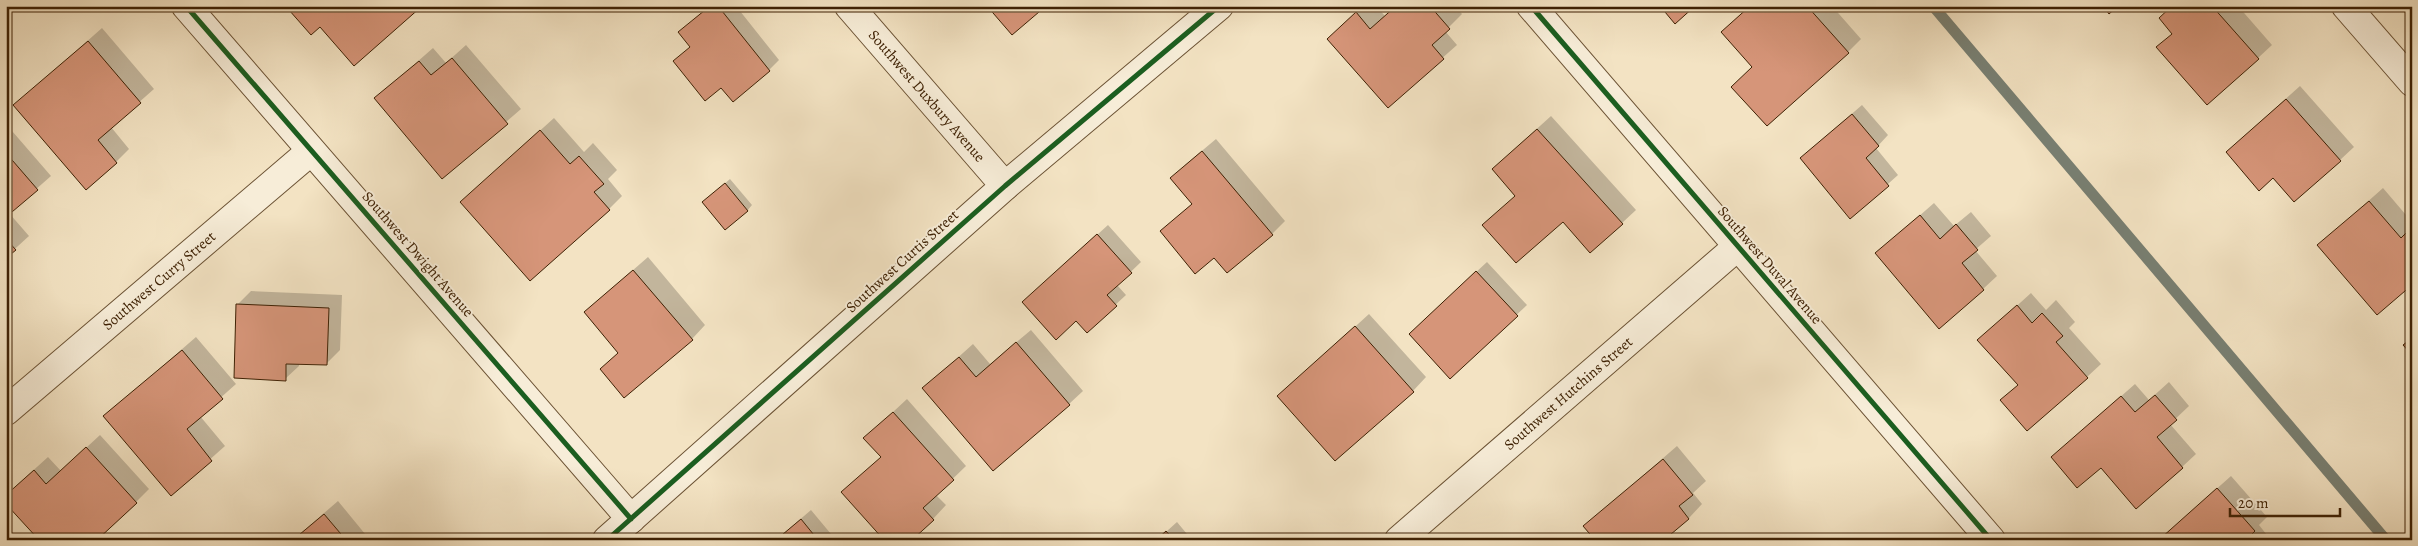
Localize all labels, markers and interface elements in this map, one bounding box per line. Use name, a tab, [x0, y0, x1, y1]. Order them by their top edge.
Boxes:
street label: Southwest Duxbury Avenue	[864, 26, 990, 167]
street label: Southwest Dwight Avenue	[358, 187, 478, 321]
street label: Southwest Duval Avenue	[1713, 202, 1827, 328]
street label: Southwest Curtis Street	[841, 205, 963, 317]
street label: Southwest Curry Street	[98, 227, 220, 335]
street label: Southwest Hutchins Street	[1500, 332, 1637, 455]
scale bar	[2230, 486, 2340, 518]
text: 20 m	[2238, 493, 2269, 513]

